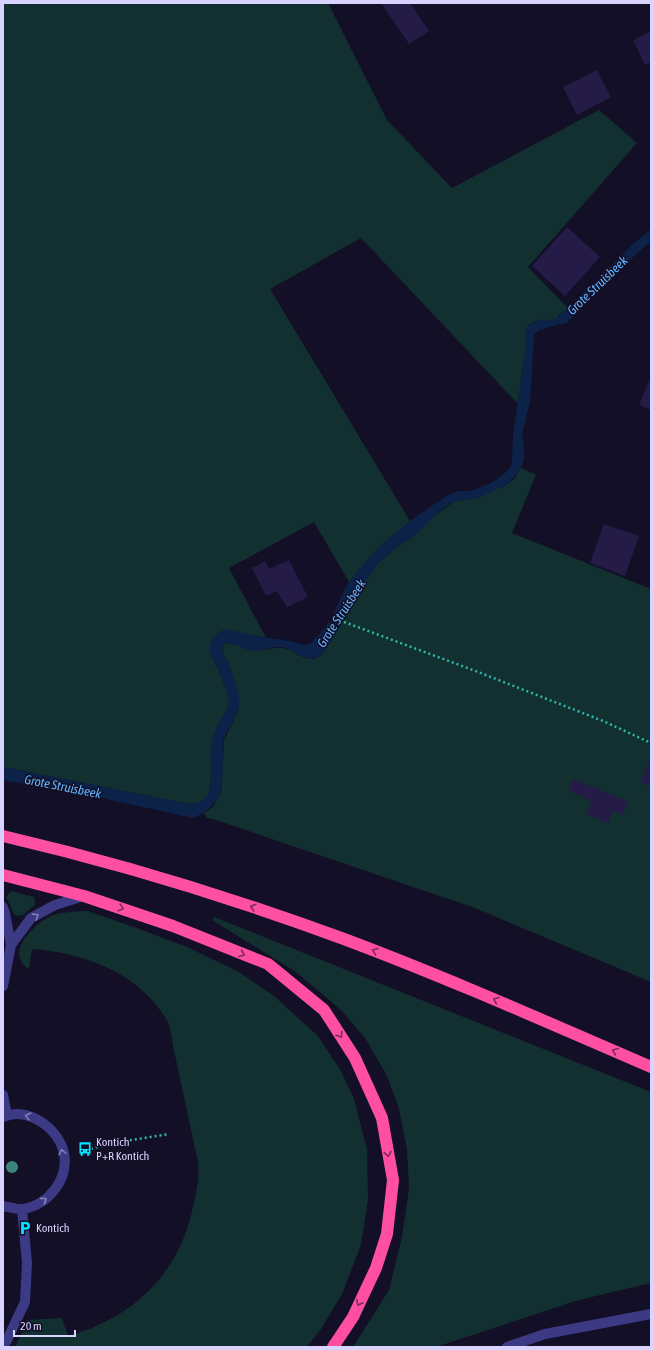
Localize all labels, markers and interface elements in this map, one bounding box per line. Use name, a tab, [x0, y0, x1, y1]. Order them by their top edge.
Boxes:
water label: Grote Struisbeek	[564, 253, 631, 318]
water label: Grote Struisbeek	[314, 576, 369, 650]
water label: Grote Struisbeek	[23, 772, 103, 801]
one-way arrow	[117, 903, 124, 912]
one-way arrow	[250, 903, 257, 912]
one-way arrow	[32, 913, 39, 921]
one-way arrow	[372, 948, 379, 956]
one-way arrow	[239, 949, 246, 957]
one-way arrow	[492, 997, 500, 1005]
one-way arrow	[336, 1031, 343, 1038]
one-way arrow	[612, 1048, 619, 1056]
one-way arrow	[24, 1112, 31, 1121]
place label: Kontich P+R Kontich	[96, 1135, 149, 1163]
bus stop icon: Kontich P+R Kontich	[77, 1141, 93, 1157]
one-way arrow	[59, 1149, 67, 1155]
one-way arrow	[383, 1151, 392, 1157]
one-way arrow	[39, 1198, 46, 1205]
parking icon: Kontich	[17, 1220, 33, 1236]
place label: Kontich	[36, 1221, 70, 1235]
one-way arrow	[356, 1299, 364, 1307]
scale bar	[14, 1312, 75, 1338]
text: 20 m	[20, 1319, 42, 1333]

